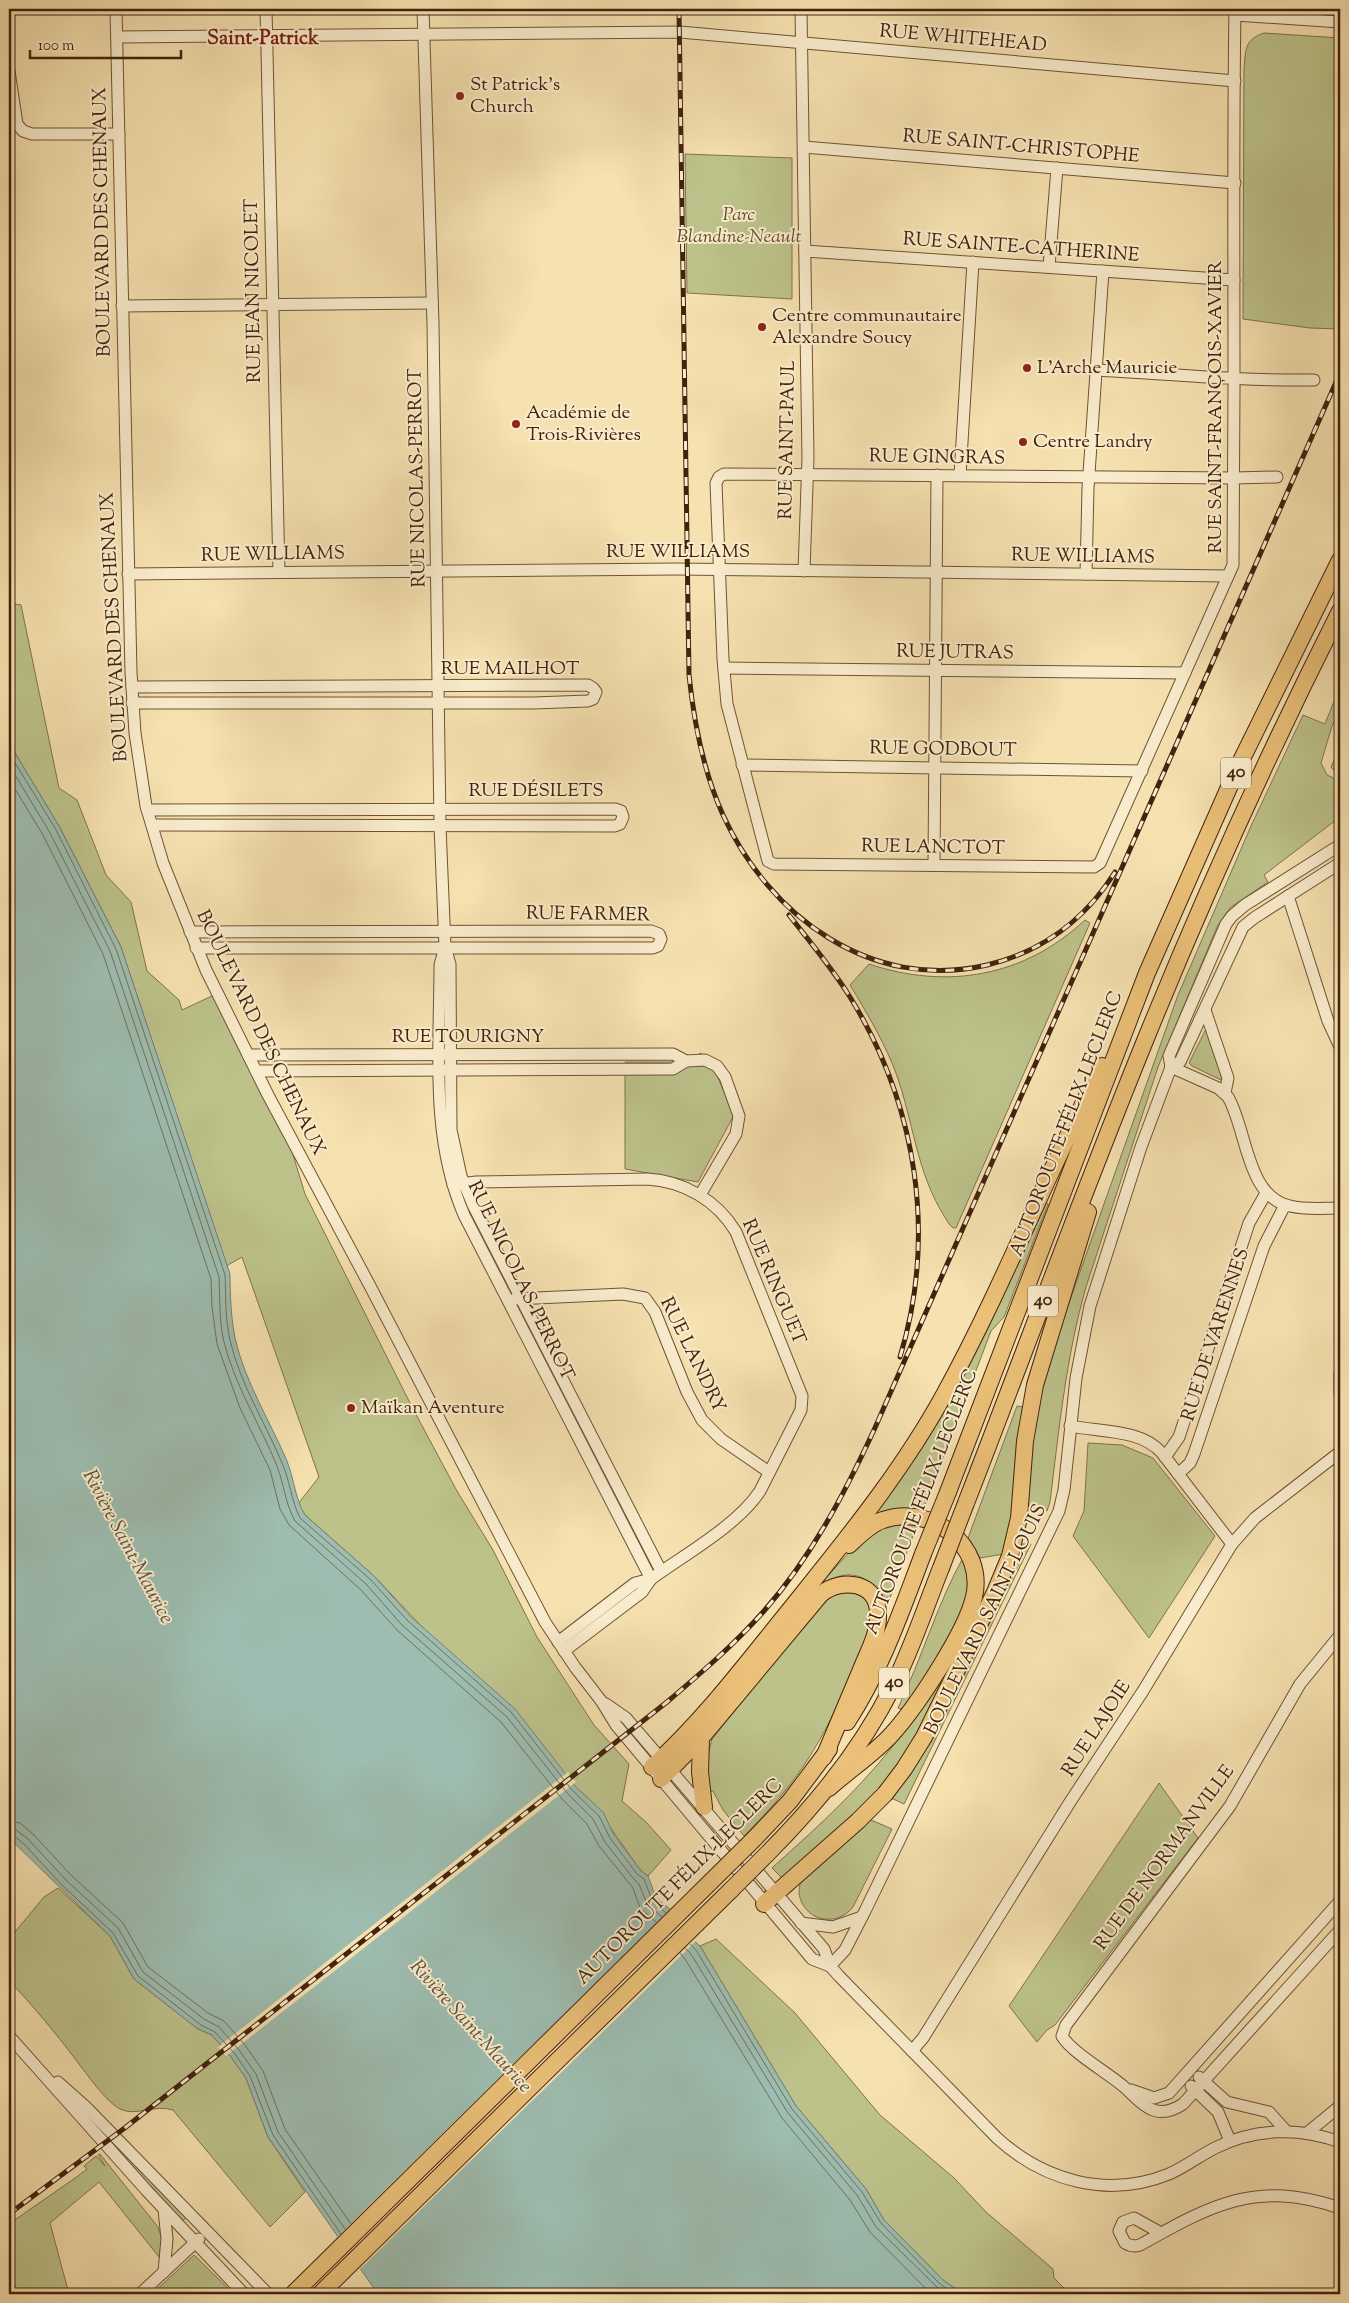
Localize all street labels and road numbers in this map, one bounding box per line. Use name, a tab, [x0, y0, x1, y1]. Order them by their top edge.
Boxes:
street label: RUE WHITEHEAD	[878, 18, 1048, 60]
street label: BOULEVARD DES CHENAUX	[87, 87, 119, 357]
street label: RUE SAINT-CHRISTOPHE	[901, 123, 1141, 171]
street label: RUE JEAN NICOLET	[239, 199, 269, 383]
street label: RUE SAINTE-CATHERINE	[902, 226, 1141, 270]
street label: RUE SAINT-FRANÇOIS-XAVIER	[1203, 260, 1230, 553]
street label: RUE SAINT-PAUL	[773, 359, 803, 520]
street label: RUE NICOLAS-PERROT	[403, 368, 433, 588]
street label: RUE GINGRAS	[869, 443, 1005, 473]
street label: BOULEVARD DES CHENAUX	[94, 491, 136, 763]
street label: RUE WILLIAMS	[606, 539, 750, 566]
street label: RUE WILLIAMS	[201, 540, 345, 570]
street label: RUE WILLIAMS	[1011, 542, 1155, 572]
street label: RUE JUTRAS	[896, 638, 1014, 668]
street label: RUE MAILHOT	[441, 656, 579, 683]
street label: RUE GODBOUT	[869, 735, 1017, 765]
road number: 40	[1221, 758, 1251, 788]
street label: RUE DÉSILETS	[468, 778, 604, 805]
street label: RUE LANCTOT	[861, 833, 1005, 863]
street label: RUE FARMER	[525, 900, 651, 930]
street label: BOULEVARD DES CHENAUX	[189, 906, 331, 1160]
street label: AUTOROUTE FÉLIX-LECLERC	[1004, 987, 1130, 1261]
street label: RUE TOURIGNY	[392, 1024, 545, 1051]
street label: RUE NICOLAS-PERROT	[460, 1177, 580, 1385]
street label: RUE RINGUET	[734, 1215, 812, 1349]
street label: RUE DE VARENNES	[1175, 1245, 1257, 1425]
road number: 40	[1028, 1285, 1058, 1316]
street label: RUE LANDRY	[652, 1293, 732, 1418]
street label: AUTOROUTE FÉLIX-LECLERC	[859, 1365, 985, 1639]
street label: BOULEVARD SAINT-LOUIS	[918, 1500, 1054, 1740]
road number: 40	[879, 1668, 909, 1699]
street label: RUE LAJOIE	[1056, 1675, 1138, 1782]
street label: RUE DE NORMANVILLE	[1088, 1759, 1242, 1956]
street label: AUTOROUTE FÉLIX-LECLERC	[571, 1773, 789, 1991]

